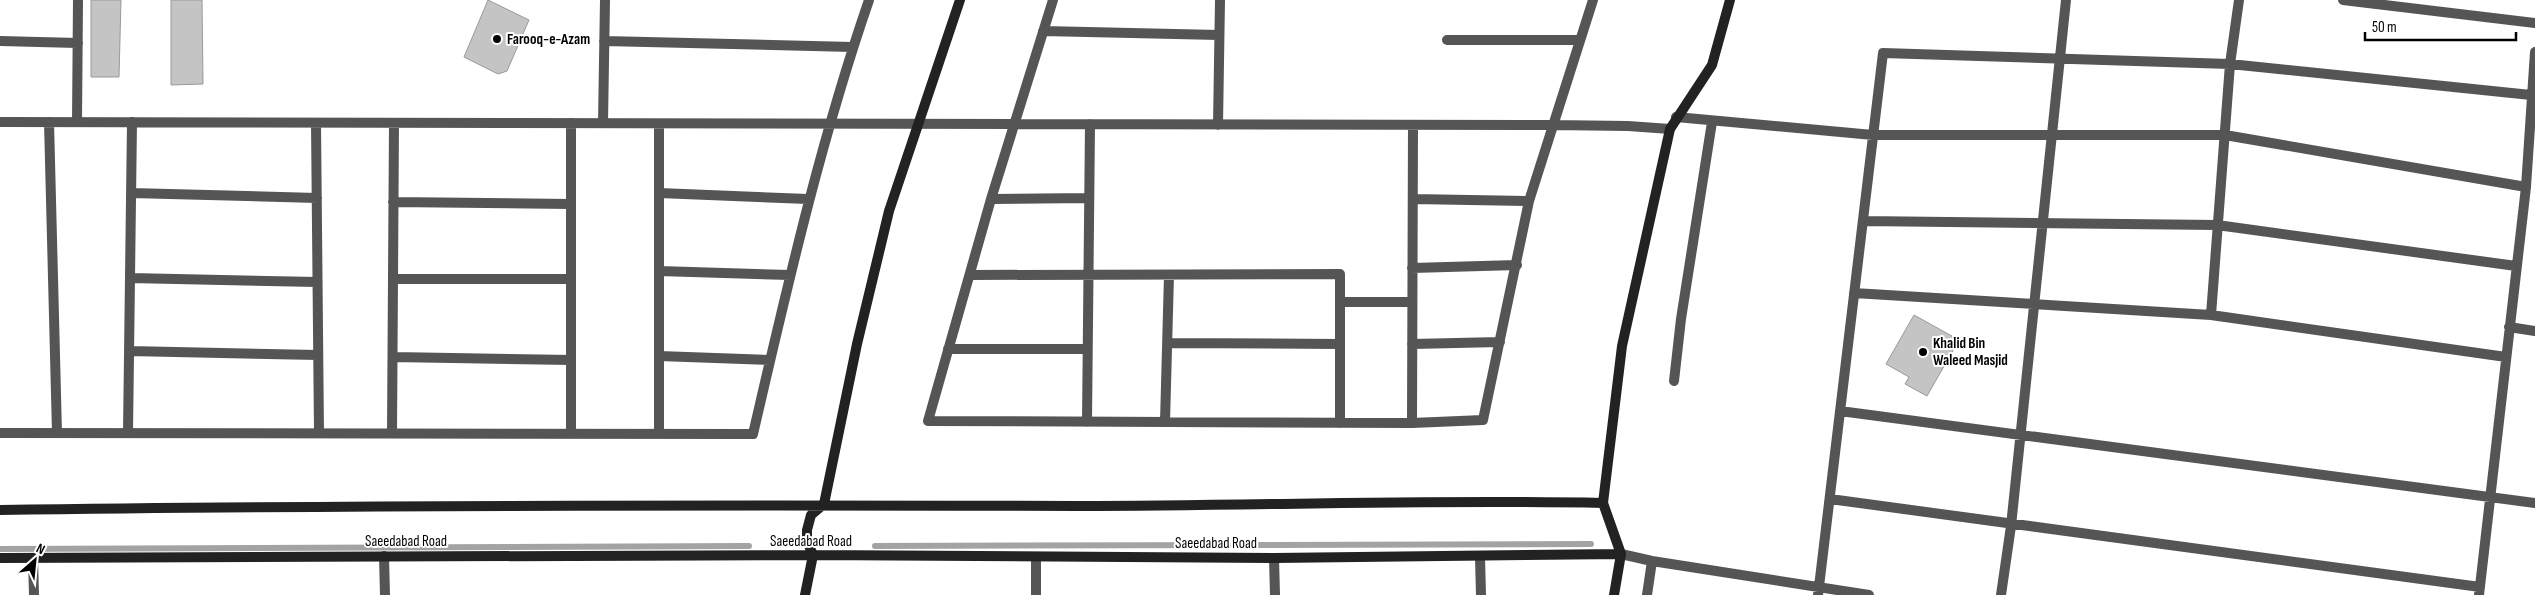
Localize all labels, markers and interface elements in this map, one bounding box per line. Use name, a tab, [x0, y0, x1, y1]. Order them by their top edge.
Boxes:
scale bar	[2365, 10, 2516, 42]
text: 50 m	[2372, 18, 2397, 37]
place label: Farooq-e-Azam	[507, 30, 590, 49]
marker: Farooq-e-Azam	[491, 33, 503, 45]
place label: Khalid Bin Waleed Masjid	[1933, 334, 2008, 370]
marker: Khalid Bin Waleed Masjid	[1917, 346, 1929, 358]
street label: Saeedabad Road	[365, 532, 447, 551]
street label: Saeedabad Road	[770, 532, 852, 551]
street label: Saeedabad Road	[1175, 534, 1257, 553]
north arrow	[10, 535, 60, 585]
text: N	[33, 540, 48, 558]

